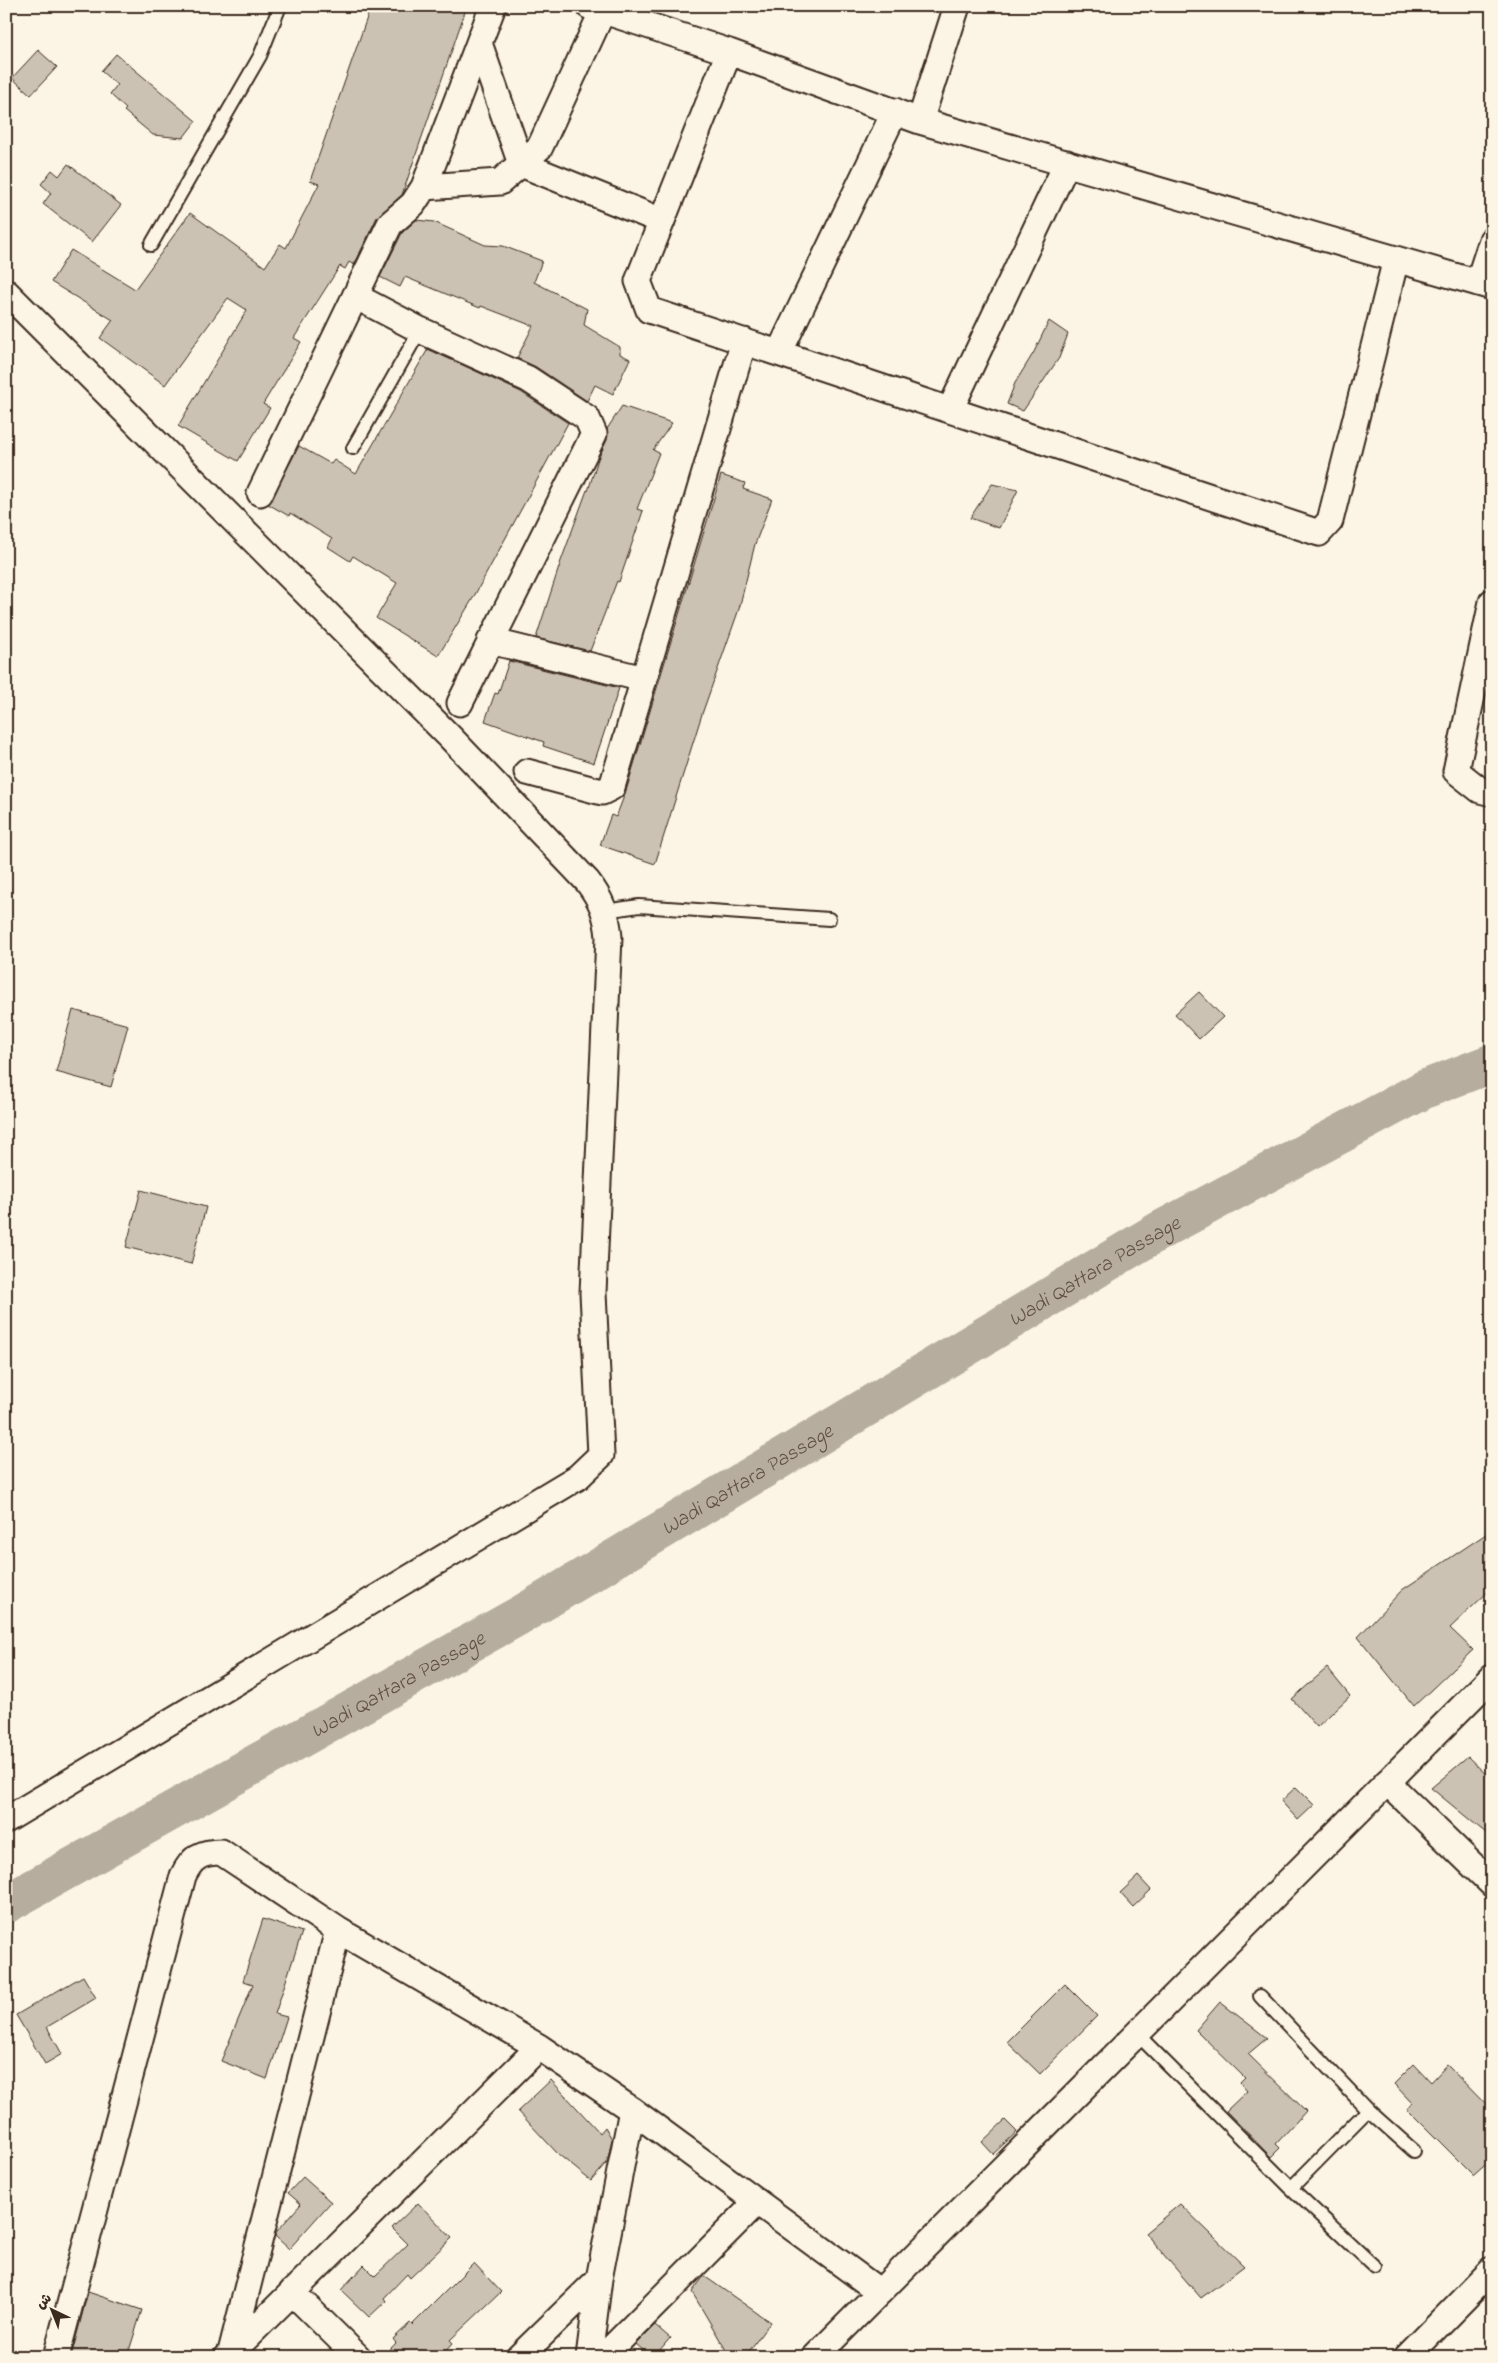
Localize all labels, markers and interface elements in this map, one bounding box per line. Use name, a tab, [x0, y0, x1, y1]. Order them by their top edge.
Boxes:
water label: Wadi Qattara Passage	[1003, 1209, 1188, 1335]
water label: Wadi Qattara Passage	[656, 1417, 841, 1544]
water label: Wadi Qattara Passage	[306, 1624, 493, 1747]
north arrow	[28, 2286, 78, 2336]
text: ش	[31, 2289, 57, 2315]

